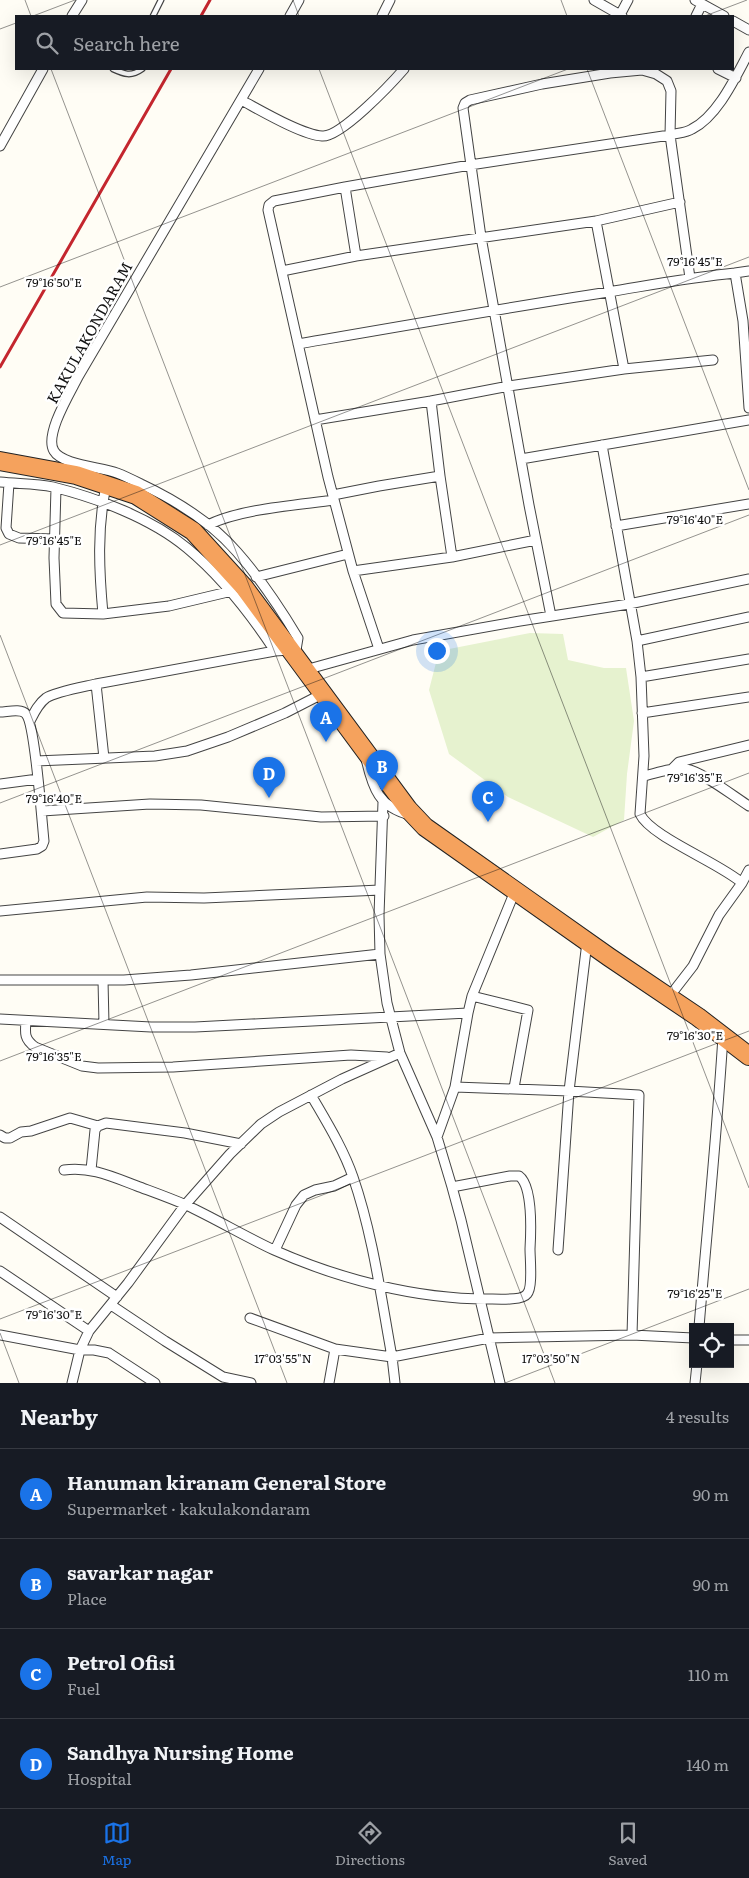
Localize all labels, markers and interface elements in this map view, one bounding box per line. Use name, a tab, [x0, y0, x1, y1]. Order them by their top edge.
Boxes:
search box	[15, 15, 734, 70]
icon: search	[33, 29, 61, 57]
text: Search here	[73, 29, 180, 57]
text: 79°16'45"E	[667, 252, 723, 270]
street label: KAKULAKONDARAM	[40, 257, 137, 408]
text: 79°16'50"E	[26, 273, 82, 291]
text: 79°16'40"E	[667, 510, 723, 528]
text: 79°16'45"E	[26, 531, 82, 549]
your location	[424, 638, 450, 664]
pin: A	[310, 701, 342, 742]
pin: B	[366, 750, 398, 791]
pin: D	[253, 757, 285, 798]
text: 79°16'35"E	[667, 768, 723, 786]
pin: C	[472, 781, 504, 822]
text: 79°16'40"E	[26, 789, 82, 807]
text: 79°16'30"E	[667, 1026, 723, 1044]
text: 79°16'35"E	[26, 1047, 82, 1065]
text: 79°16'25"E	[668, 1284, 723, 1302]
text: 79°16'30"E	[26, 1305, 82, 1323]
map controls	[689, 1323, 734, 1368]
button: locate	[689, 1323, 734, 1368]
text: 17°03'55"N	[254, 1349, 312, 1367]
text: 17°03'50"N	[522, 1349, 580, 1367]
text: Nearby	[20, 1400, 98, 1431]
text: 4 results	[666, 1404, 729, 1428]
text: Hanuman kiranam General Store	[67, 1468, 386, 1496]
text: A	[30, 1482, 42, 1506]
text: 90 m	[693, 1482, 729, 1506]
text: Supermarket · kakulakondaram	[67, 1496, 310, 1520]
text: savarkar nagar	[67, 1558, 213, 1586]
text: B	[30, 1572, 42, 1596]
text: 90 m	[693, 1572, 729, 1596]
text: Place	[67, 1586, 107, 1610]
text: Petrol Ofisi	[67, 1648, 175, 1676]
text: C	[30, 1662, 42, 1686]
text: 110 m	[688, 1662, 729, 1686]
text: Fuel	[67, 1676, 100, 1700]
text: Sandhya Nursing Home	[67, 1738, 294, 1766]
text: D	[30, 1752, 42, 1776]
text: 140 m	[686, 1752, 729, 1776]
text: Hospital	[67, 1766, 132, 1790]
tab: Map	[102, 1819, 132, 1869]
tab: Directions	[335, 1819, 405, 1869]
tab: Saved	[608, 1819, 647, 1869]

